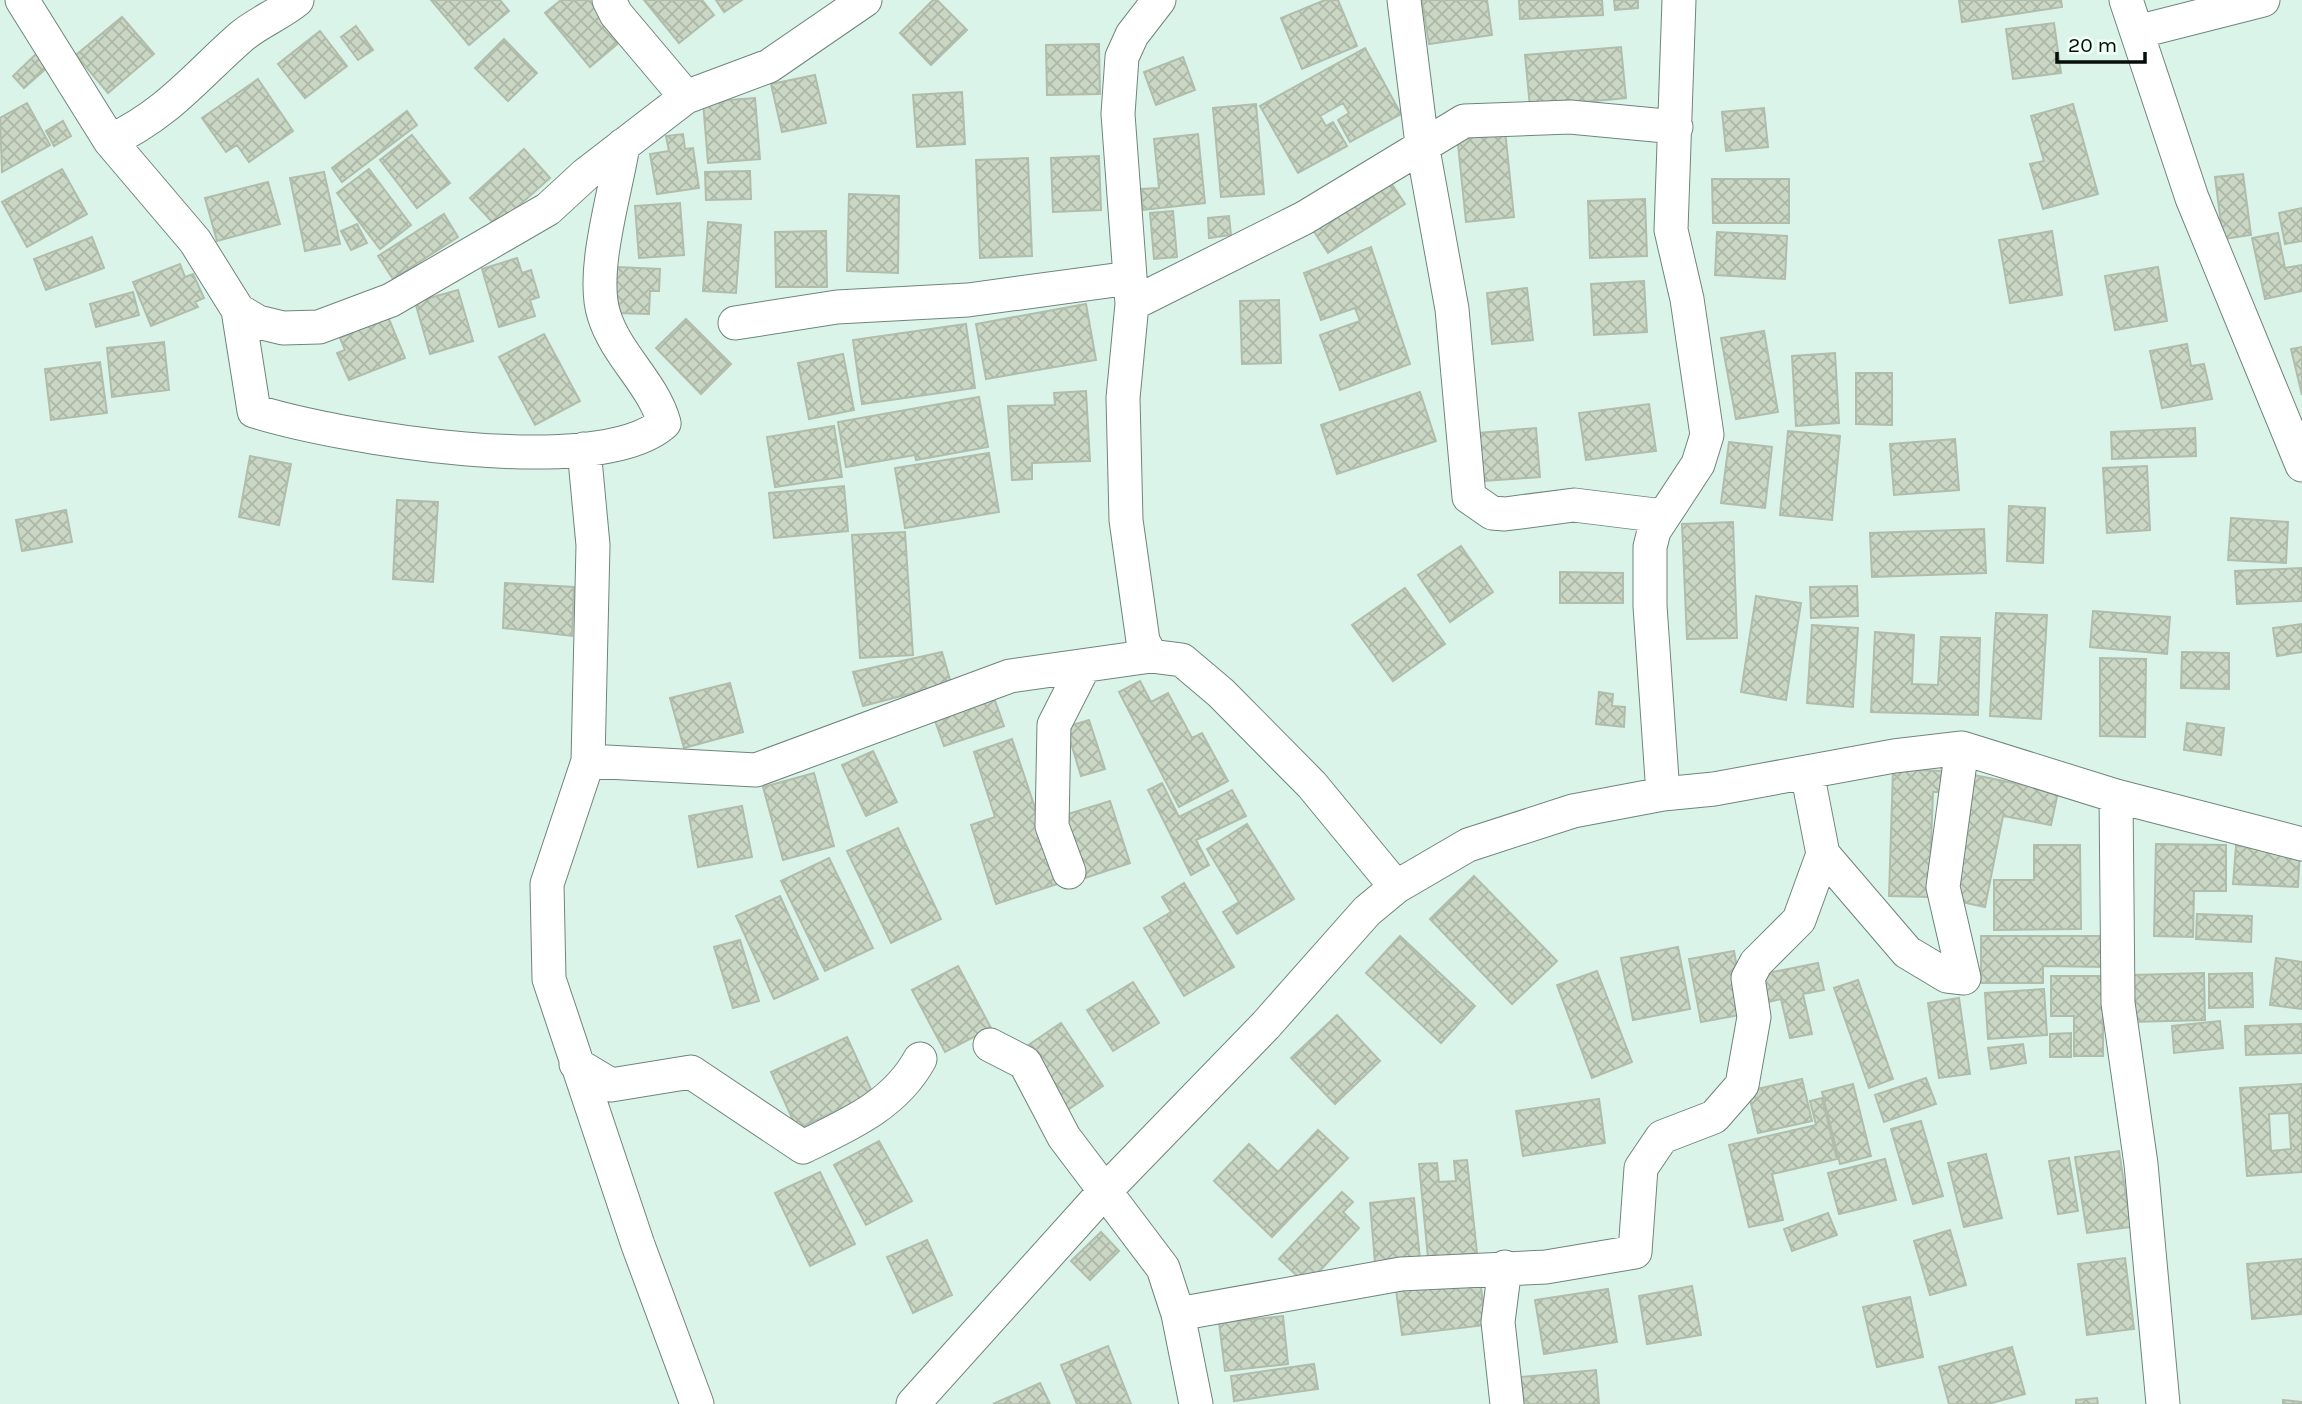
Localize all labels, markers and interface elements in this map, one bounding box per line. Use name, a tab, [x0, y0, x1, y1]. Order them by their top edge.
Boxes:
scale bar	[2057, 21, 2144, 65]
text: 20 m	[2068, 33, 2117, 57]

